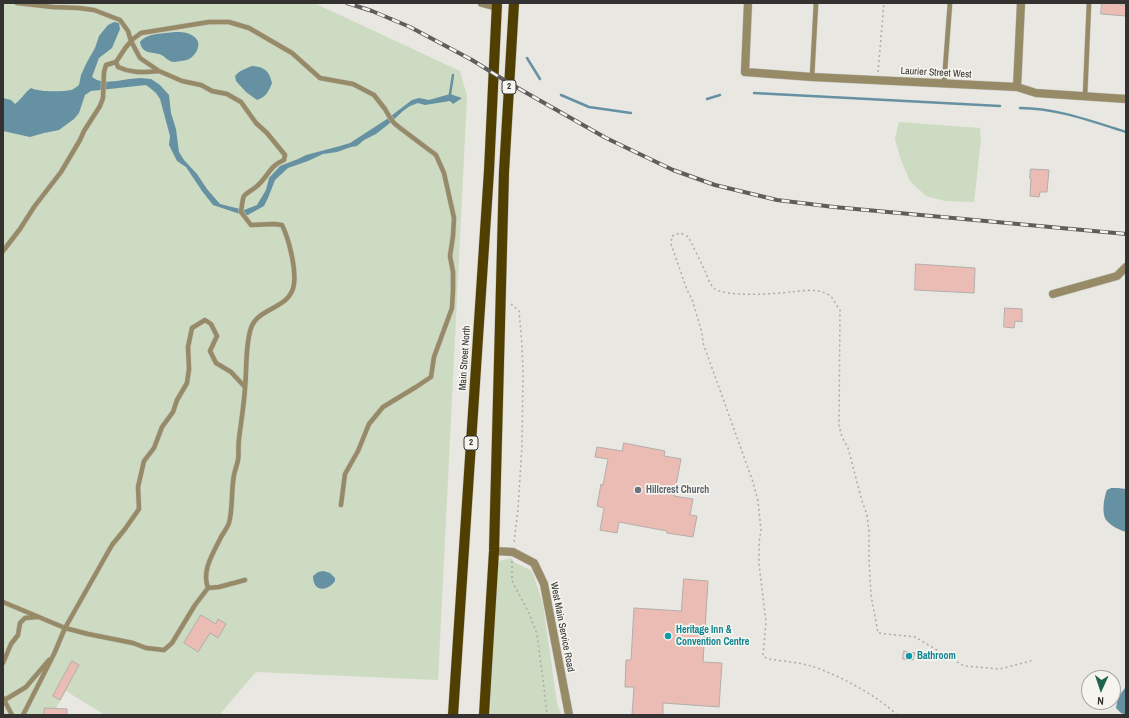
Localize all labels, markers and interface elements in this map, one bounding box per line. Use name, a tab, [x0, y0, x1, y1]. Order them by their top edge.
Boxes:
street label: Laurier Street West	[900, 65, 972, 81]
road number: 2	[502, 80, 516, 94]
street label: Main Street North	[457, 325, 473, 391]
road number: 2	[464, 436, 478, 450]
place label: Hillcrest Church	[646, 484, 709, 496]
marker: Hillcrest Church	[633, 485, 643, 495]
street label: West Main Service Road	[547, 581, 577, 673]
place label: Heritage Inn & Convention Centre	[676, 624, 749, 648]
marker: Heritage Inn & Convention Centre	[663, 631, 673, 641]
place label: Bathroom	[917, 650, 956, 662]
marker: Bathroom	[904, 651, 914, 661]
north arrow	[1081, 670, 1121, 710]
text: N	[1097, 694, 1104, 708]

